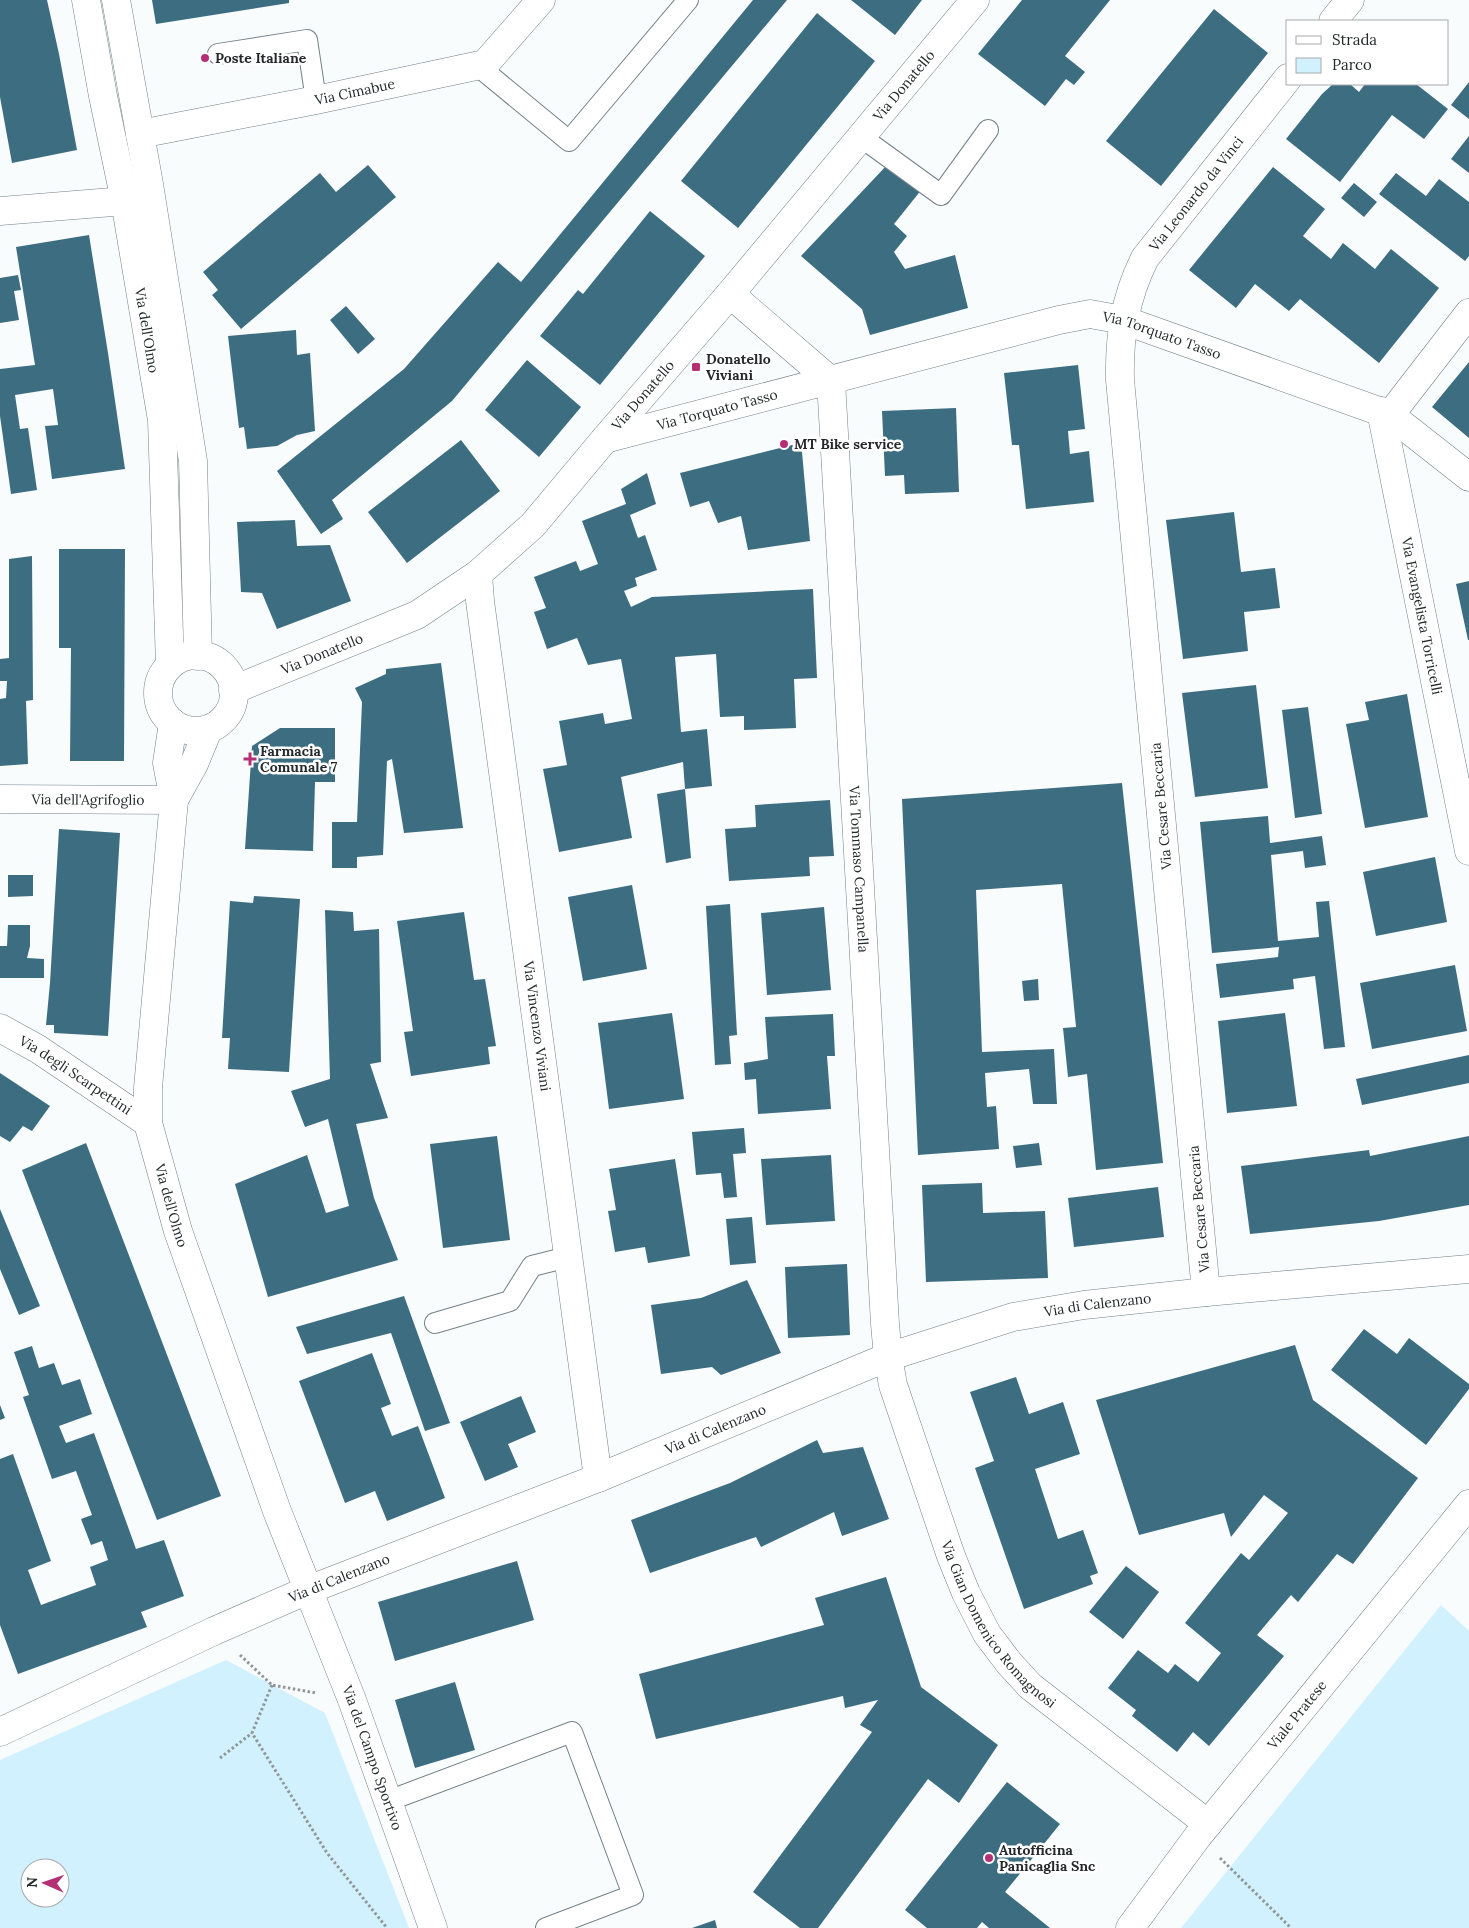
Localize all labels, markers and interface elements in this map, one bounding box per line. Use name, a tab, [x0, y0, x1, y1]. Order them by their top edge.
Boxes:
legend	[1286, 20, 1449, 85]
text: Strada	[1332, 30, 1377, 49]
street label: Via Donatello	[868, 46, 939, 125]
place label: Poste Italiane	[215, 49, 307, 67]
marker: Poste Italiane	[199, 52, 211, 64]
text: Parco	[1332, 55, 1372, 74]
street label: Via Cimabue	[312, 74, 397, 109]
street label: Via Leonardo da Vinci	[1144, 133, 1247, 256]
street label: Via dell'Olmo	[131, 286, 163, 374]
street label: Via Torquato Tasso	[1100, 307, 1224, 363]
place label: Donatello Viviani	[706, 350, 771, 384]
street label: Via Donatello	[607, 356, 678, 435]
marker: Donatello Viviani	[690, 361, 702, 373]
street label: Via Torquato Tasso	[654, 385, 780, 434]
place label: MT Bike service	[794, 435, 902, 453]
marker: MT Bike service	[778, 438, 790, 450]
street label: Via Evangelista Torricelli	[1397, 535, 1447, 696]
street label: Via Donatello	[277, 629, 366, 679]
place label: Farmacia Comunale 7	[260, 742, 338, 776]
street label: Via Cesare Beccaria	[1146, 742, 1176, 871]
marker: Farmacia Comunale 7	[244, 753, 256, 765]
street label: Via Tommaso Campanella	[845, 784, 873, 953]
street label: Via dell'Agrifoglio	[30, 790, 145, 809]
street label: Via Vincenzo Viviani	[519, 959, 555, 1092]
street label: Via degli Scarpettini	[15, 1031, 135, 1119]
street label: Via Cesare Beccaria	[1184, 1145, 1214, 1274]
street label: Via dell'Olmo	[150, 1161, 192, 1250]
street label: Via di Calenzano	[1042, 1289, 1152, 1321]
street label: Via di Calenzano	[661, 1400, 769, 1459]
street label: Via Gian Domenico Romagnosi	[937, 1537, 1060, 1712]
street label: Via di Calenzano	[285, 1549, 392, 1607]
street label: Viale Pratese	[1263, 1676, 1331, 1754]
street label: Via del Campo Sportivo	[338, 1682, 406, 1833]
place label: Autofficina Panicaglia Snc	[999, 1841, 1096, 1875]
marker: Autofficina Panicaglia Snc	[983, 1852, 995, 1864]
north arrow	[20, 1858, 70, 1908]
text: N	[23, 1877, 41, 1888]

